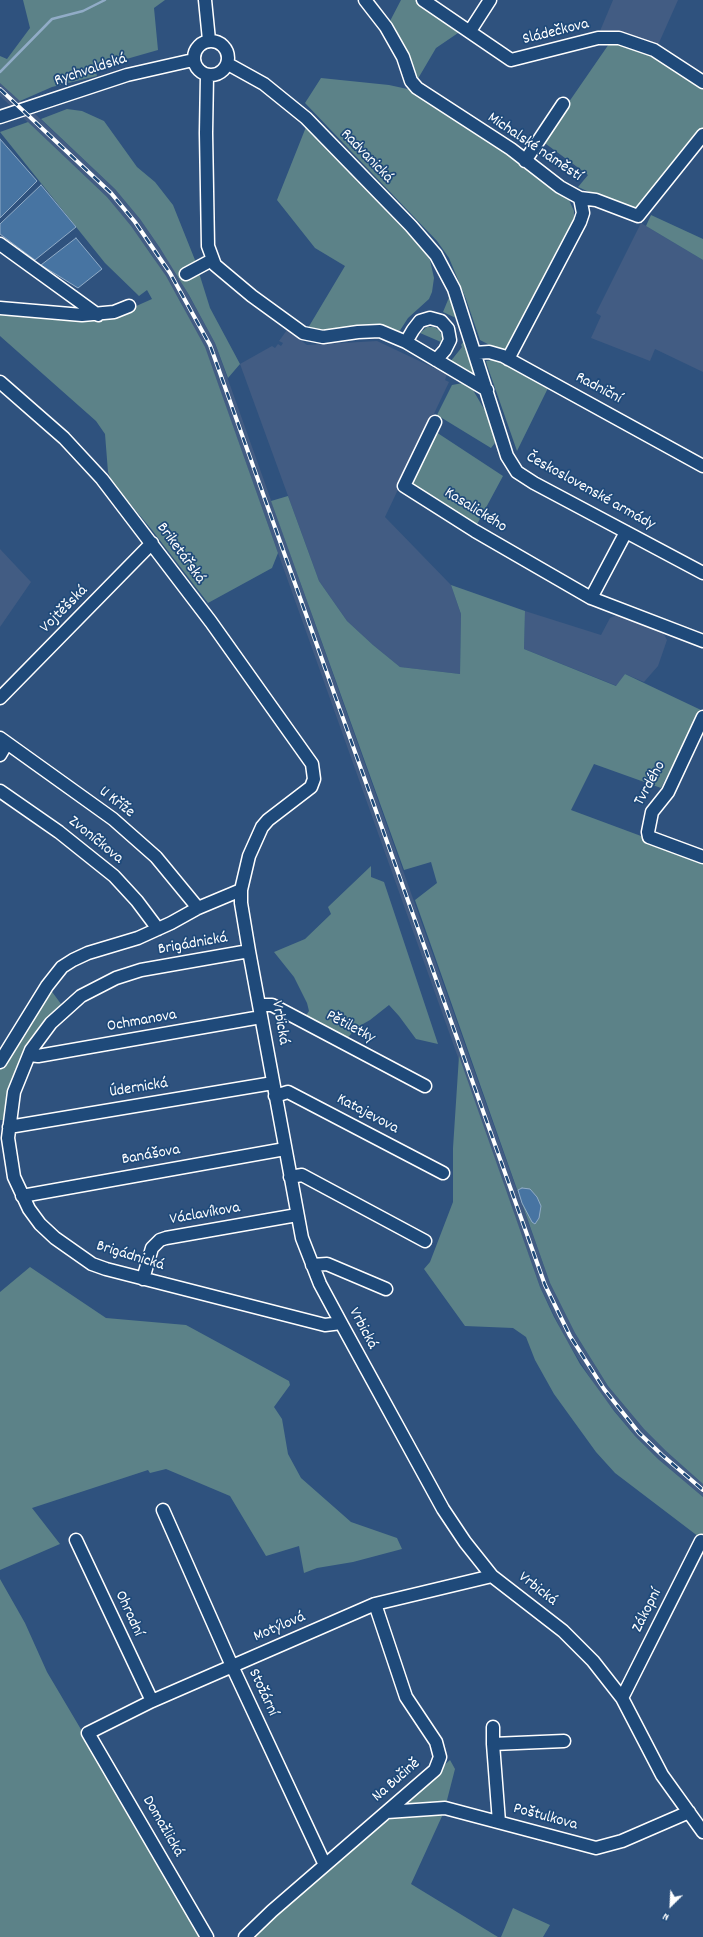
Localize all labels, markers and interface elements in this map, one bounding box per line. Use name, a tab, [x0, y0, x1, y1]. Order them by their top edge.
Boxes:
street label: Sládečkova	[521, 15, 591, 51]
street label: Rychvaldská	[52, 50, 130, 92]
street label: Michalské náměstí	[483, 109, 585, 187]
street label: Radvanická	[335, 126, 397, 188]
street label: Radniční	[571, 369, 625, 409]
street label: Československé armády	[522, 449, 658, 535]
street label: Kasalického	[440, 484, 510, 538]
street label: Briketářská	[151, 520, 209, 588]
street label: Vojtěšská	[37, 582, 93, 638]
street label: Tvrdého	[631, 758, 671, 810]
street label: U Kříže	[94, 783, 138, 823]
street label: Zvoníčkova	[64, 813, 126, 869]
street label: Brigádnická	[157, 929, 229, 961]
street label: Vrbická	[266, 999, 292, 1047]
street label: Ochmanova	[106, 1006, 178, 1038]
street label: Pětiletky	[322, 1007, 378, 1049]
street label: Údernická	[108, 1075, 170, 1103]
street label: Katajevova	[333, 1091, 401, 1139]
street label: Banášova	[120, 1141, 182, 1171]
street label: Václavíkova	[168, 1199, 242, 1231]
street label: Brigádnická	[94, 1238, 166, 1276]
street label: Vrbická	[343, 1305, 381, 1353]
street label: Vrbická	[514, 1569, 560, 1611]
street label: Zákopní	[629, 1586, 667, 1636]
street label: Ohradní	[109, 1588, 147, 1640]
street label: Motýlová	[251, 1609, 309, 1647]
street label: Stožární	[243, 1666, 281, 1720]
street label: Na Bučině	[369, 1755, 425, 1807]
street label: Domažlická	[137, 1793, 187, 1861]
street label: Poštulkova	[511, 1800, 579, 1836]
north arrow	[651, 1885, 691, 1925]
text: N	[660, 1908, 672, 1924]

